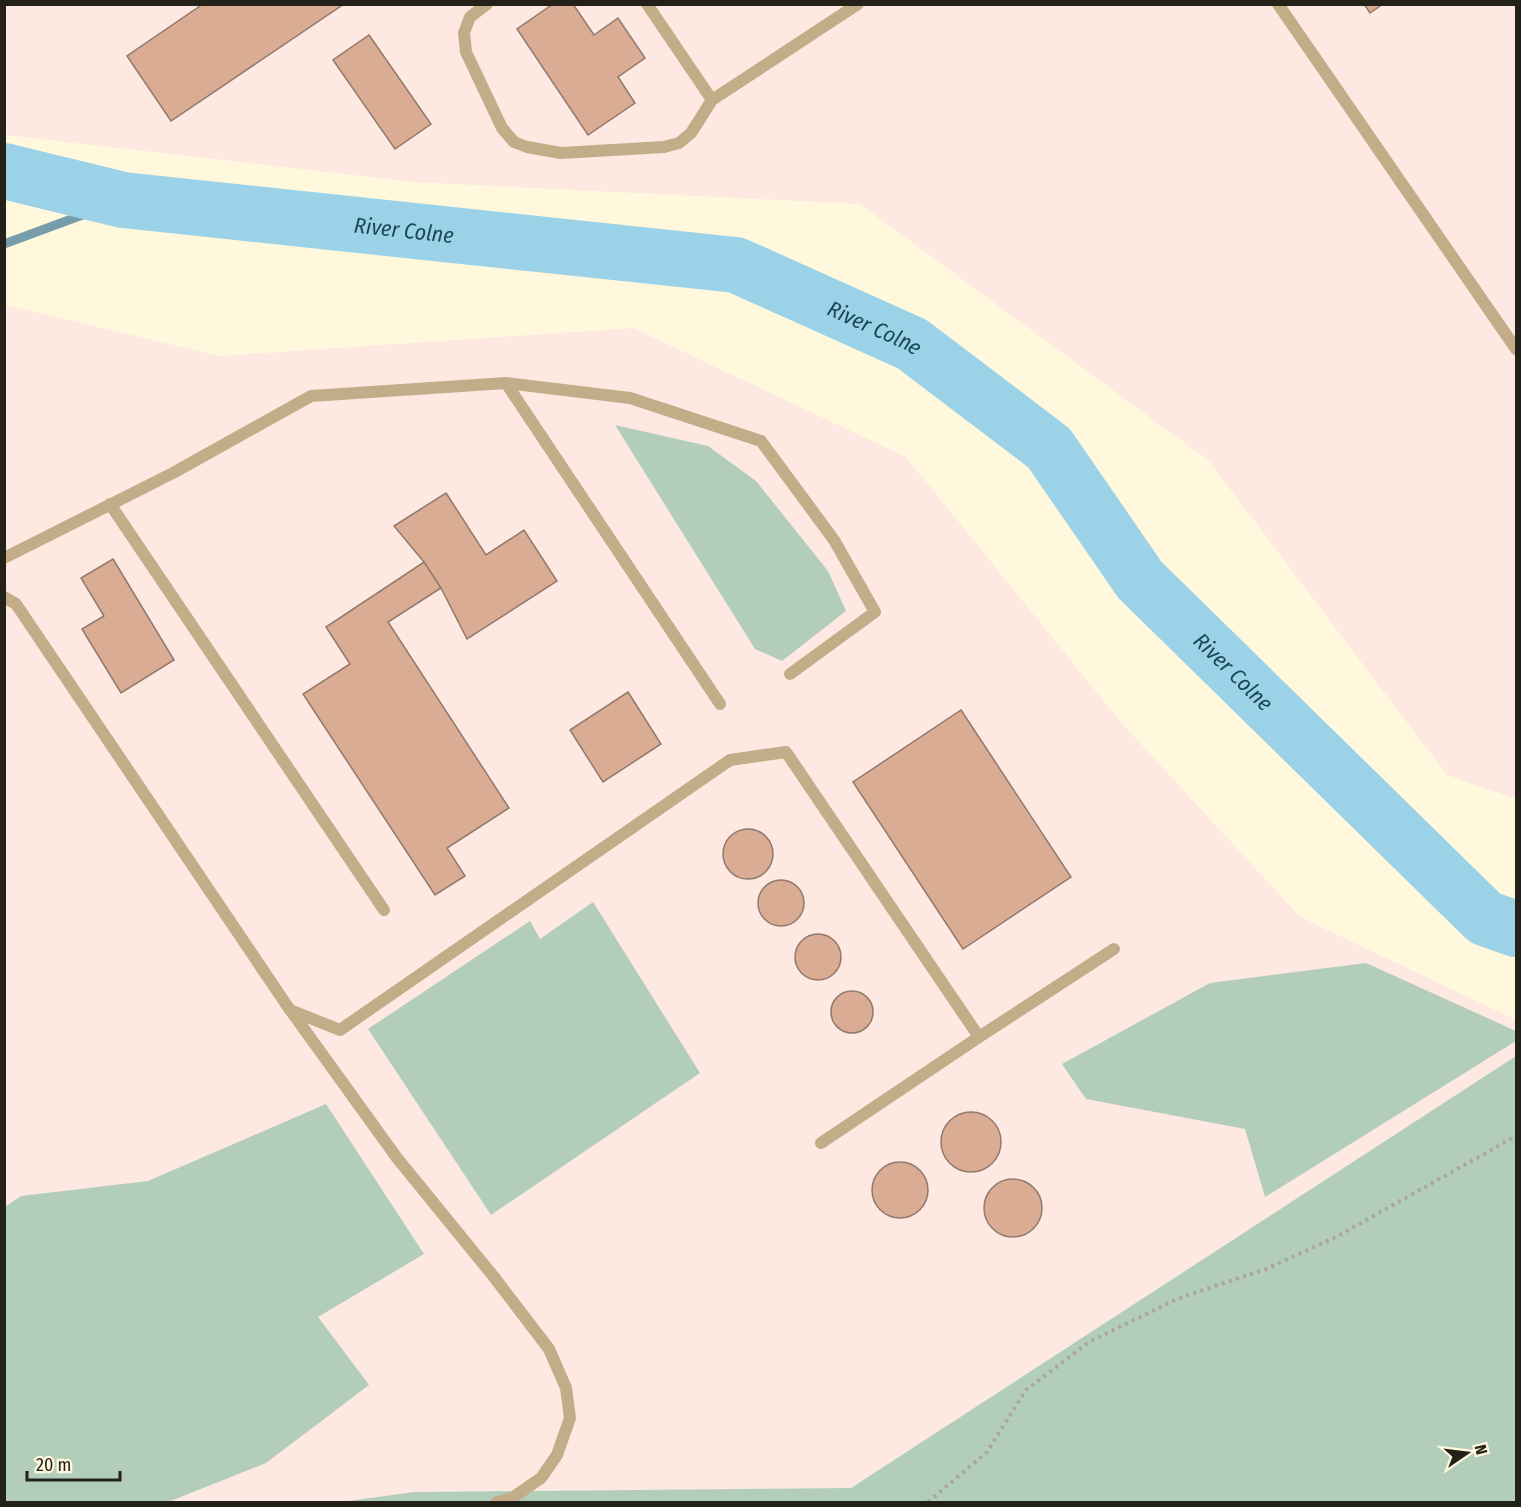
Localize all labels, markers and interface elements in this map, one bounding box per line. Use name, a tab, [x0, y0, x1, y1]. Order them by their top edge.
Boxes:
water label: River Colne	[353, 212, 455, 249]
water label: River Colne	[823, 295, 927, 361]
water label: River Colne	[1188, 627, 1278, 717]
north arrow	[1437, 1423, 1497, 1483]
text: N	[1471, 1443, 1491, 1456]
scale bar	[27, 1444, 120, 1482]
text: 20 m	[36, 1454, 71, 1476]

